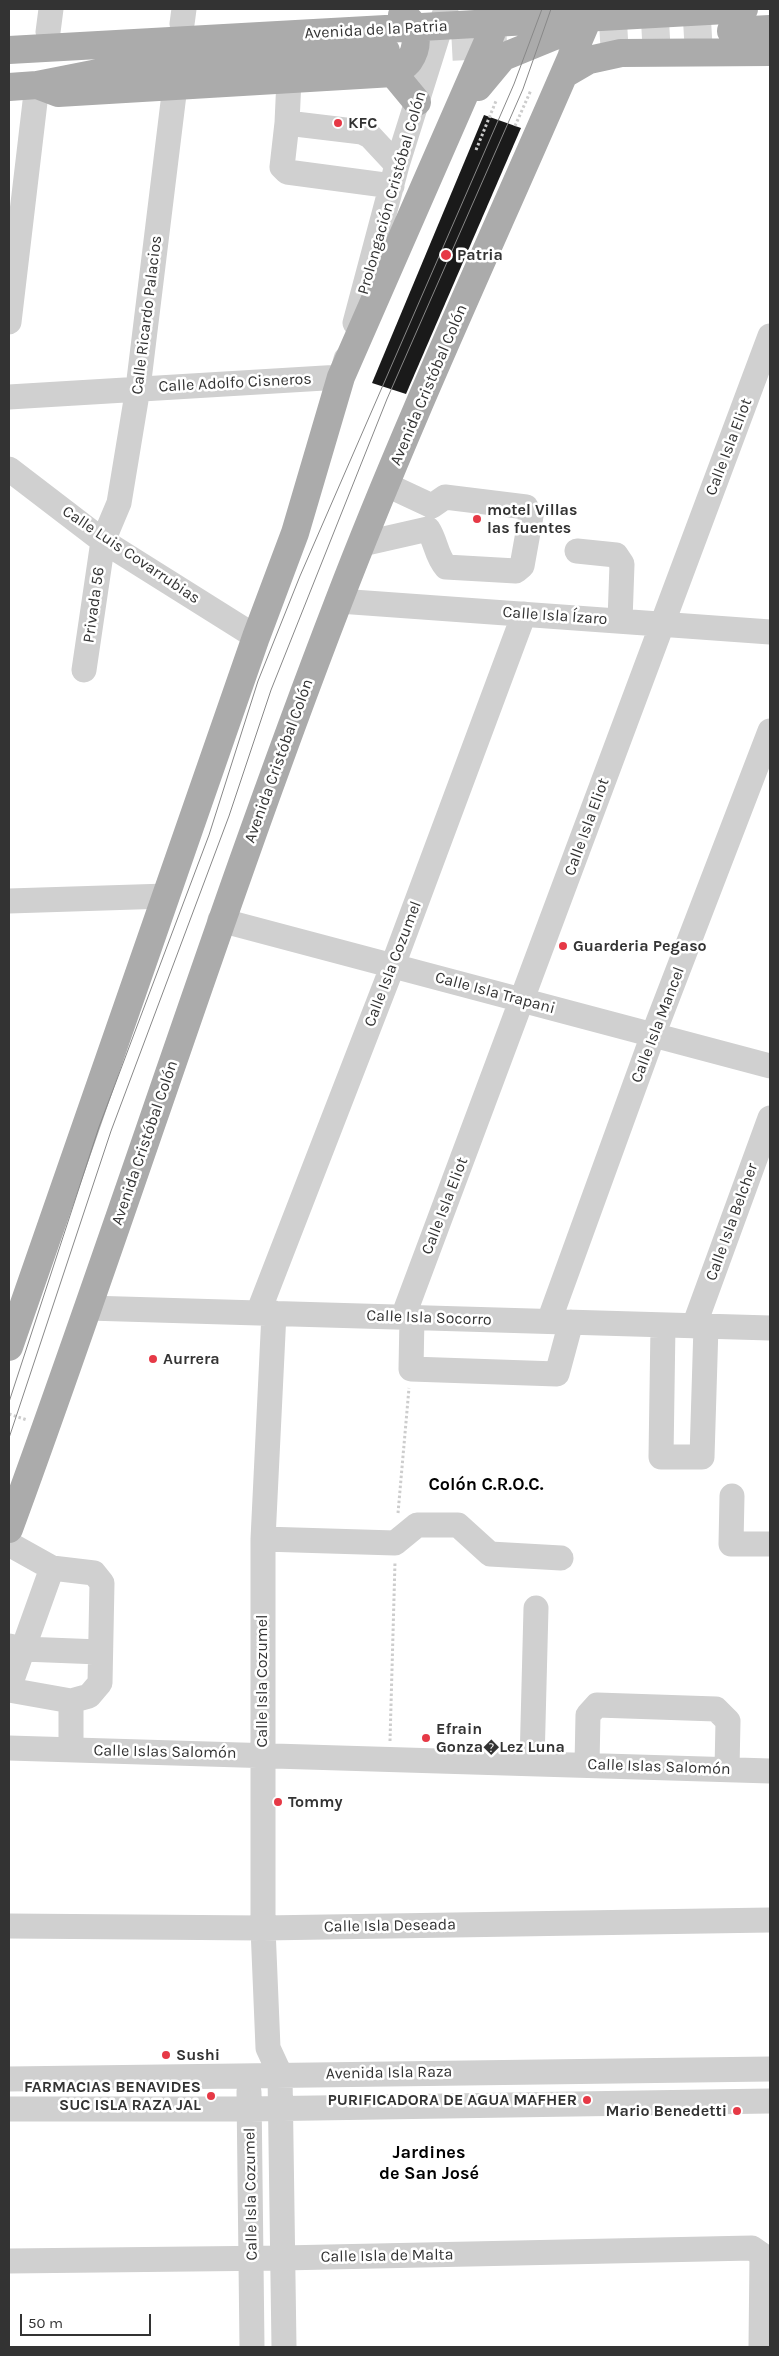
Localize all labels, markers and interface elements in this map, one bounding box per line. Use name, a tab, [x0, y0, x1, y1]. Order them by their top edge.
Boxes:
street label: Avenida de la Patria	[304, 17, 448, 43]
street label: Prolongación Cristóbal Colón	[354, 89, 430, 297]
place label: KFC	[348, 113, 377, 133]
marker: KFC	[332, 117, 344, 129]
street label: Calle Ricardo Palacios	[128, 234, 166, 396]
place label: Patria	[457, 245, 503, 265]
marker: Patria	[439, 248, 453, 262]
street label: Avenida Cristóbal Colón	[386, 302, 472, 468]
street label: Calle Adolfo Cisneros	[158, 369, 312, 397]
street label: Calle Isla Eliot	[702, 396, 756, 498]
place label: motel Villas las fuentes	[487, 500, 577, 538]
street label: Calle Luis Covarrubias	[59, 502, 203, 608]
marker: motel Villas las fuentes	[471, 513, 483, 525]
street label: Privada 56	[79, 566, 109, 644]
street label: Calle Isla Ízaro	[502, 603, 608, 629]
street label: Avenida Cristóbal Colón	[240, 676, 318, 846]
street label: Calle Isla Eliot	[560, 776, 614, 878]
street label: Calle Isla Cozumel	[360, 898, 426, 1030]
place label: Guarderia Pegaso	[573, 936, 707, 956]
marker: Guarderia Pegaso	[557, 940, 569, 952]
street label: Calle Isla Mancel	[627, 964, 689, 1086]
street label: Calle Isla Trapani	[433, 968, 557, 1018]
street label: Avenida Cristóbal Colón	[108, 1058, 182, 1228]
street label: Calle Isla Eliot	[418, 1155, 472, 1257]
street label: Calle Isla Belcher	[702, 1160, 762, 1284]
street label: Calle Isla Socorro	[366, 1306, 492, 1330]
place label: Aurrera	[163, 1349, 220, 1369]
marker: Aurrera	[147, 1353, 159, 1365]
district label: Colón C.R.O.C.	[428, 1474, 544, 1496]
street label: Calle Isla Cozumel	[252, 1614, 272, 1748]
place label: Efrain Gonza�Lez Luna	[436, 1719, 565, 1757]
marker: Efrain Gonza�Lez Luna	[420, 1732, 432, 1744]
street label: Calle Islas Salomón	[93, 1741, 237, 1763]
street label: Calle Islas Salomón	[587, 1755, 731, 1779]
place label: Tommy	[288, 1792, 343, 1812]
marker: Tommy	[272, 1796, 284, 1808]
street label: Calle Isla Deseada	[324, 1915, 456, 1937]
place label: Sushi	[176, 2045, 220, 2065]
marker: Sushi	[160, 2049, 172, 2061]
street label: Avenida Isla Raza	[326, 2062, 452, 2084]
place label: FARMACIAS BENAVIDES SUC ISLA RAZA JAL	[24, 2077, 201, 2115]
marker: FARMACIAS BENAVIDES SUC ISLA RAZA JAL	[205, 2090, 217, 2102]
place label: PURIFICADORA DE AGUA MAFHER	[327, 2090, 577, 2110]
marker: PURIFICADORA DE AGUA MAFHER	[581, 2094, 593, 2106]
place label: Mario Benedetti	[606, 2101, 727, 2121]
marker: Mario Benedetti	[731, 2105, 743, 2117]
street label: Calle Isla Cozumel	[240, 2127, 262, 2261]
district label: Jardines de San José	[379, 2142, 479, 2184]
street label: Calle Isla de Malta	[320, 2245, 454, 2267]
scale bar	[22, 2304, 154, 2336]
text: 50 m	[28, 2314, 63, 2332]

